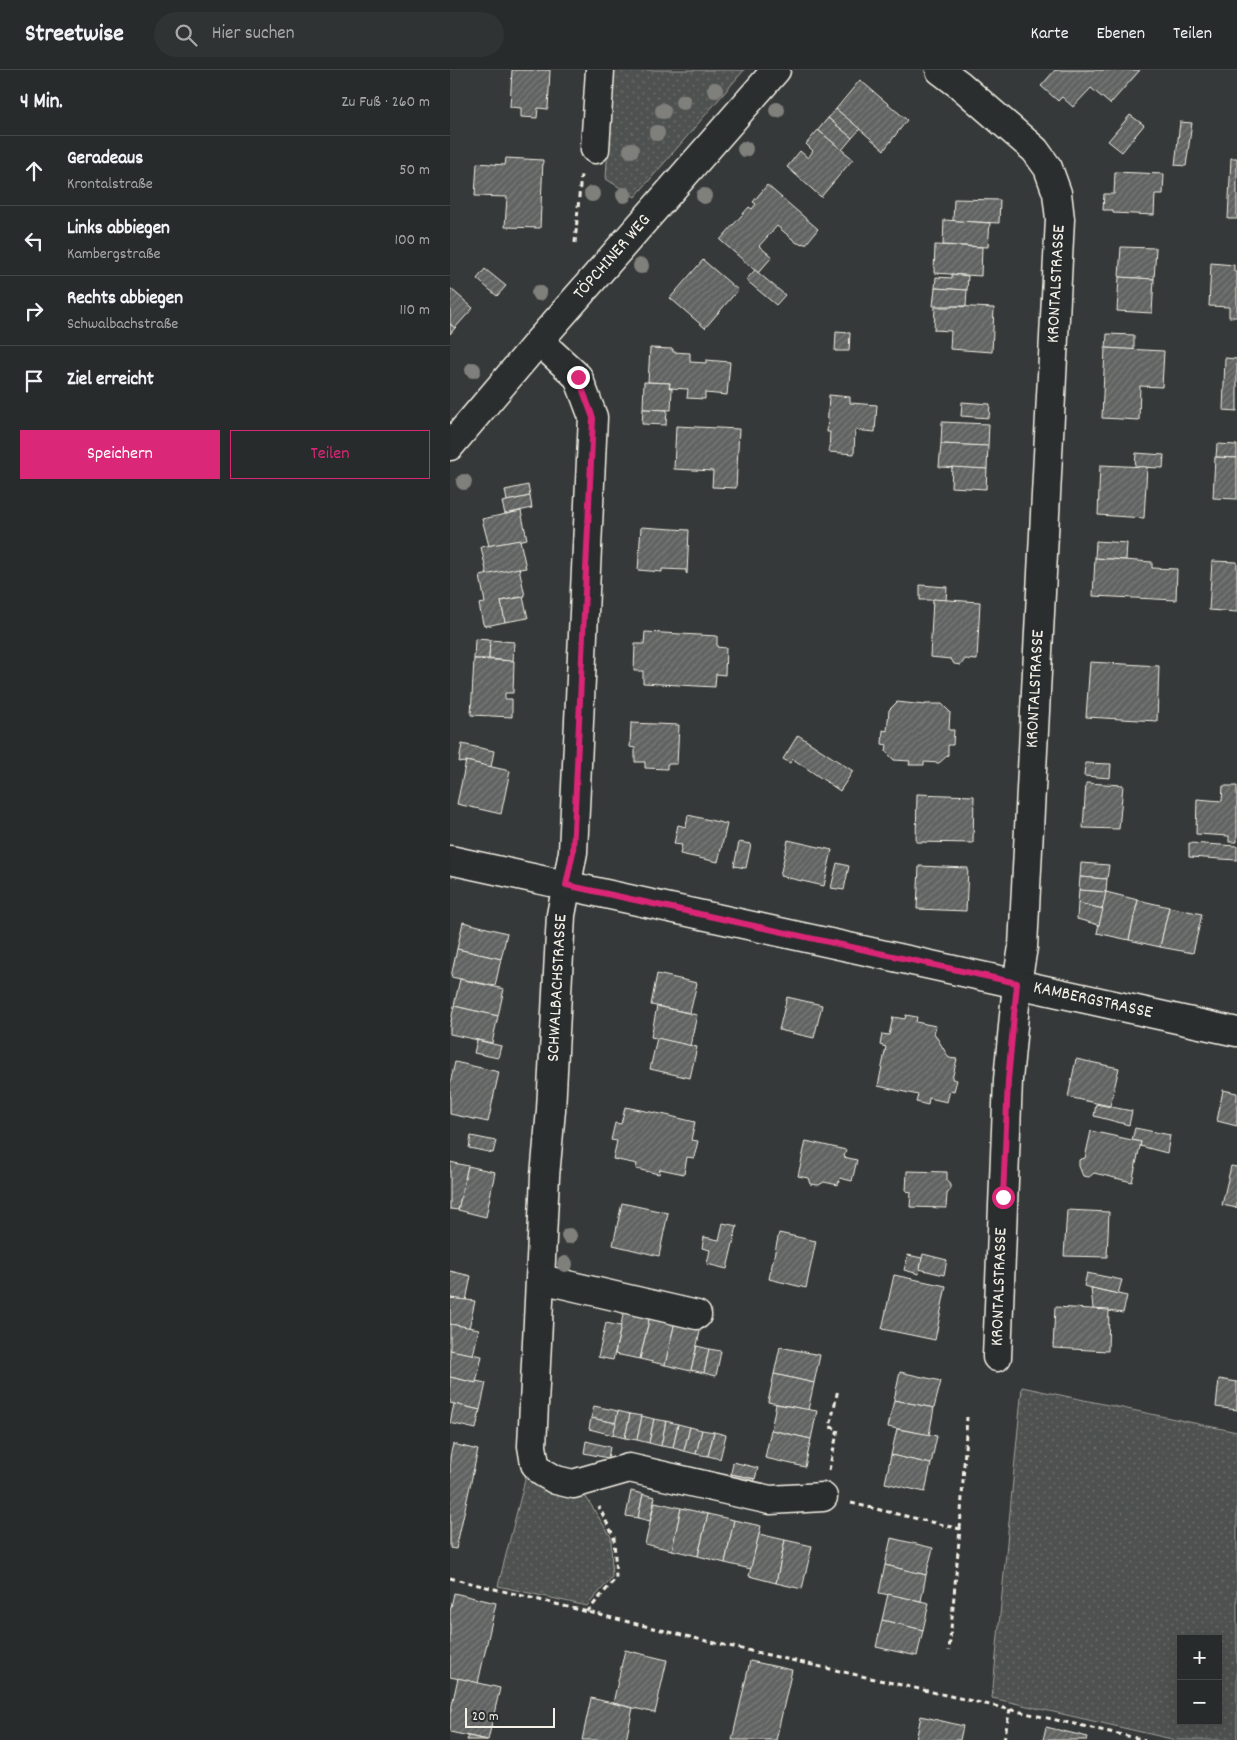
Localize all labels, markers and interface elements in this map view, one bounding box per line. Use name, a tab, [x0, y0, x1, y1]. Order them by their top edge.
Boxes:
search box	[154, 12, 504, 57]
text: Streetwise	[25, 18, 124, 52]
icon: search	[172, 21, 200, 49]
text: Hier suchen	[212, 21, 294, 48]
text: Karte	[1031, 22, 1069, 47]
text: Ebenen	[1097, 22, 1145, 47]
text: Teilen	[1173, 22, 1212, 47]
text: 4 Min.	[20, 88, 63, 118]
text: Zu Fuß · 260 m	[342, 91, 430, 114]
text: Geradeaus	[67, 146, 143, 173]
icon: ahead	[20, 157, 48, 185]
text: 50 m	[399, 159, 430, 182]
text: Krontalstraße	[67, 173, 153, 196]
street label: TÖPCHINER WEG	[568, 209, 657, 306]
text: Links abbiegen	[67, 216, 170, 243]
street label: KRONTALSTRASSE	[1041, 224, 1073, 344]
icon: left	[20, 227, 48, 255]
text: 100 m	[394, 229, 430, 252]
text: Kambergstraße	[67, 243, 161, 266]
text: Rechts abbiegen	[67, 286, 183, 313]
icon: right	[20, 297, 48, 325]
text: 110 m	[400, 299, 430, 322]
text: Schwalbachstraße	[67, 313, 178, 336]
route end	[567, 366, 590, 389]
icon: arrive	[20, 367, 48, 395]
text: Ziel erreicht	[67, 367, 154, 394]
button: Speichern	[20, 430, 220, 479]
button: Teilen	[230, 430, 430, 479]
street label: KRONTALSTRASSE	[1020, 629, 1052, 749]
street label: SCHWALBACHSTRASSE	[542, 914, 574, 1062]
street label: KAMBERGSTRASSE	[1031, 975, 1155, 1026]
route start	[992, 1186, 1015, 1209]
street label: KRONTALSTRASSE	[985, 1227, 1015, 1347]
map controls	[1177, 1635, 1222, 1725]
button: +	[1177, 1635, 1222, 1680]
button: −	[1177, 1680, 1222, 1725]
scale bar	[465, 1705, 555, 1728]
text: 20 m	[472, 1707, 499, 1727]

